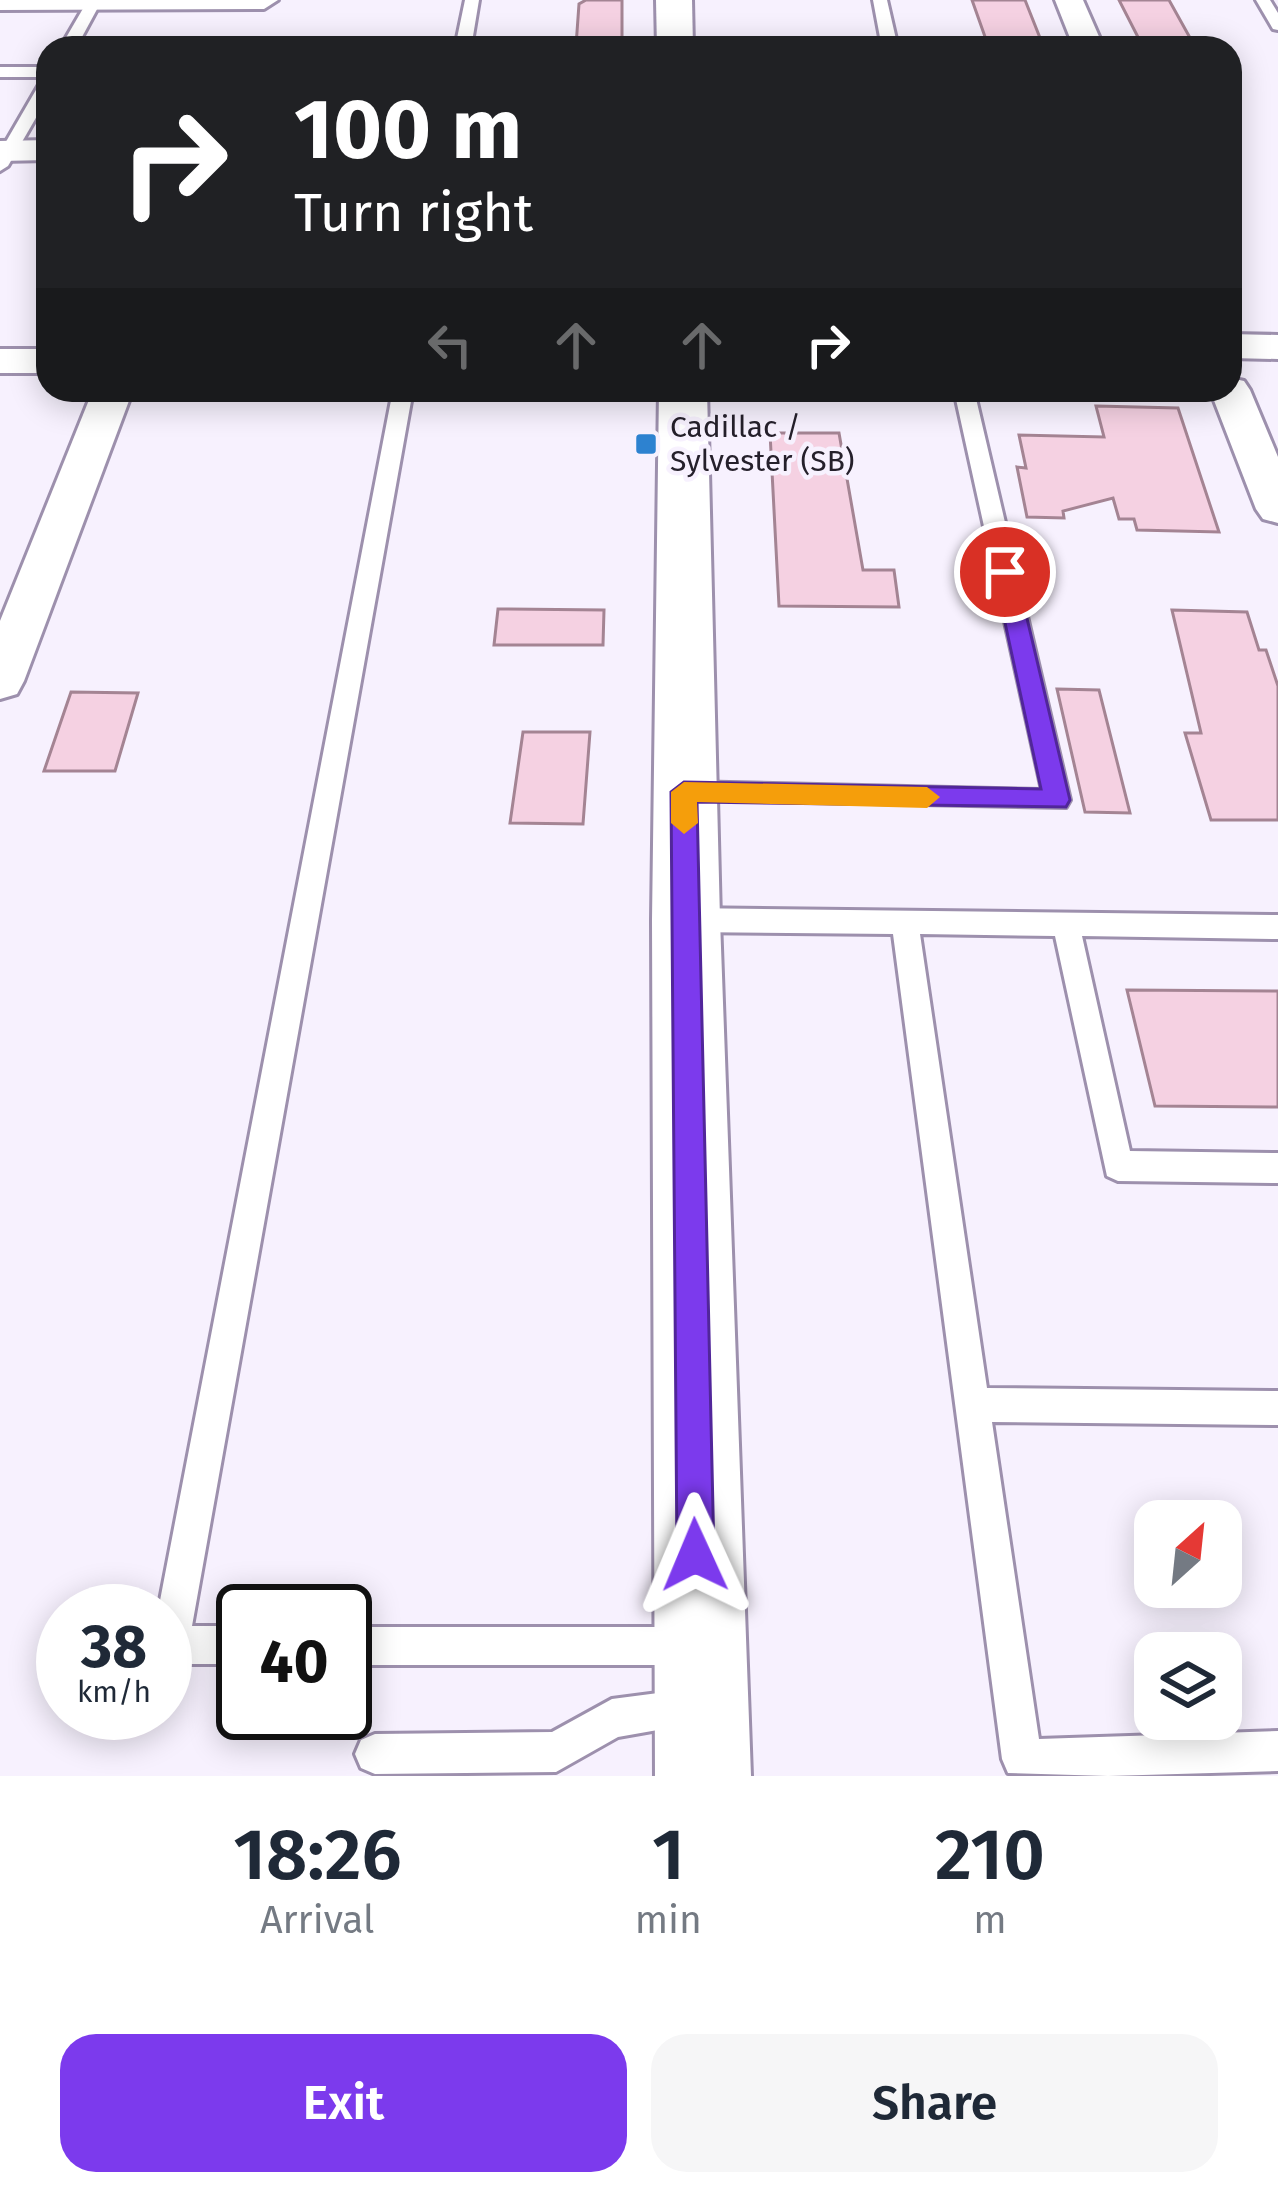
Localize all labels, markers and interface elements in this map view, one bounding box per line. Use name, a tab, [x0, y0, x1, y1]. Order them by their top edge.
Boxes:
text: 100 m	[294, 79, 522, 180]
icon: right	[96, 84, 252, 240]
text: Turn right	[294, 181, 533, 245]
icon: left	[417, 312, 483, 378]
icon: ahead	[543, 312, 609, 378]
icon: ahead	[669, 312, 735, 378]
icon: right	[795, 312, 861, 378]
place label: Cadillac / Sylvester (SB)	[670, 409, 855, 479]
marker: Cadillac / Sylvester (SB)	[633, 431, 659, 457]
pin	[954, 521, 1056, 623]
icon: arrive	[972, 539, 1038, 605]
position arrow	[632, 1492, 758, 1618]
north arrow	[1134, 1500, 1242, 1608]
map controls	[1134, 1500, 1242, 1740]
speed limit sign: 40	[216, 1584, 372, 1740]
text: 38	[81, 1611, 147, 1683]
button: layers	[1134, 1632, 1242, 1740]
text: km/h	[77, 1674, 151, 1710]
text: 18:26	[233, 1812, 402, 1898]
text: 1	[652, 1812, 685, 1898]
text: 210	[935, 1812, 1045, 1898]
text: Arrival	[260, 1897, 374, 1943]
text: min	[635, 1897, 702, 1943]
text: m	[973, 1897, 1007, 1943]
button: Exit	[60, 2034, 627, 2172]
button: Share	[651, 2034, 1218, 2172]

